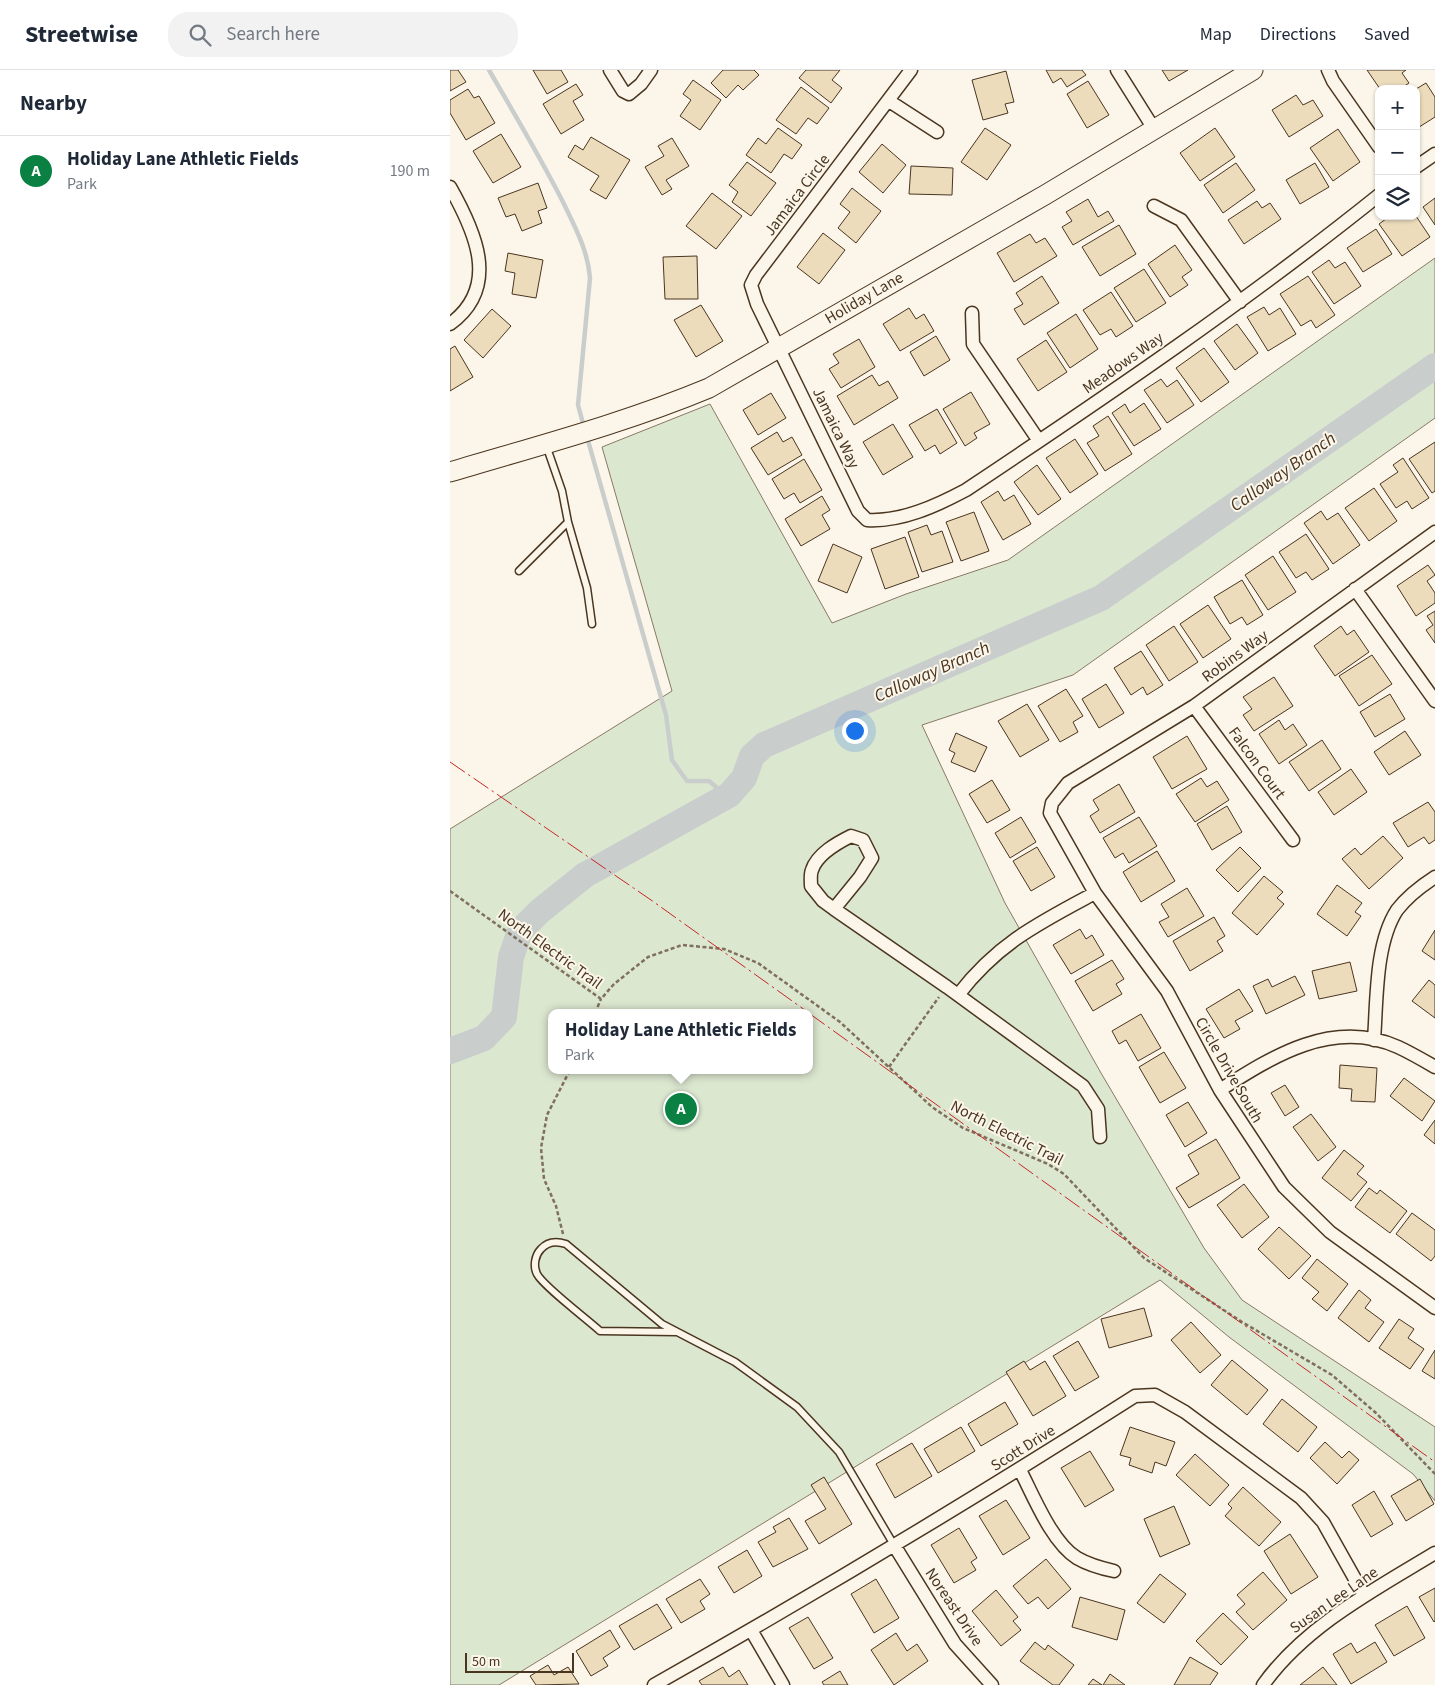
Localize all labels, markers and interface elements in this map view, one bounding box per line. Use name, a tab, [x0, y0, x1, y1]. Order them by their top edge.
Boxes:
search box	[168, 12, 518, 57]
text: Streetwise	[25, 17, 138, 52]
icon: search	[186, 21, 214, 49]
text: Search here	[226, 21, 320, 48]
text: Map	[1200, 22, 1232, 47]
text: Directions	[1260, 22, 1336, 47]
text: Saved	[1364, 22, 1410, 47]
map controls	[1375, 85, 1420, 220]
button: +	[1375, 85, 1420, 130]
text: Nearby	[20, 88, 87, 118]
button: −	[1375, 130, 1420, 175]
text: Holiday Lane Athletic Fields	[67, 146, 299, 173]
street label: Jamaica Circle	[759, 150, 835, 240]
text: A	[31, 160, 41, 182]
text: 190 m	[390, 160, 430, 182]
text: Park	[67, 173, 97, 195]
button: layers	[1375, 175, 1420, 220]
street label: Holiday Lane	[821, 267, 907, 329]
street label: Meadows Way	[1078, 327, 1168, 399]
street label: Jamaica Way	[807, 384, 865, 473]
water label: Calloway Branch	[1225, 426, 1341, 518]
street label: Robins Way	[1197, 624, 1273, 688]
water label: Calloway Branch	[870, 635, 994, 709]
your location	[842, 718, 868, 744]
street label: Falcon Court	[1223, 722, 1291, 804]
street label: North Electric Trail	[493, 904, 607, 994]
popup	[548, 1009, 813, 1074]
street label: Circle Drive South	[1190, 1013, 1268, 1127]
text: Holiday Lane Athletic Fields	[565, 1017, 796, 1044]
text: Park	[565, 1044, 595, 1066]
pin: A	[665, 1090, 697, 1128]
street label: North Electric Trail	[947, 1095, 1067, 1171]
street label: Scott Drive	[987, 1419, 1060, 1476]
street label: Susan Lee Lane	[1285, 1561, 1383, 1639]
street label: Noreast Drive	[920, 1564, 988, 1650]
scale bar	[465, 1650, 574, 1673]
text: 50 m	[472, 1652, 500, 1672]

